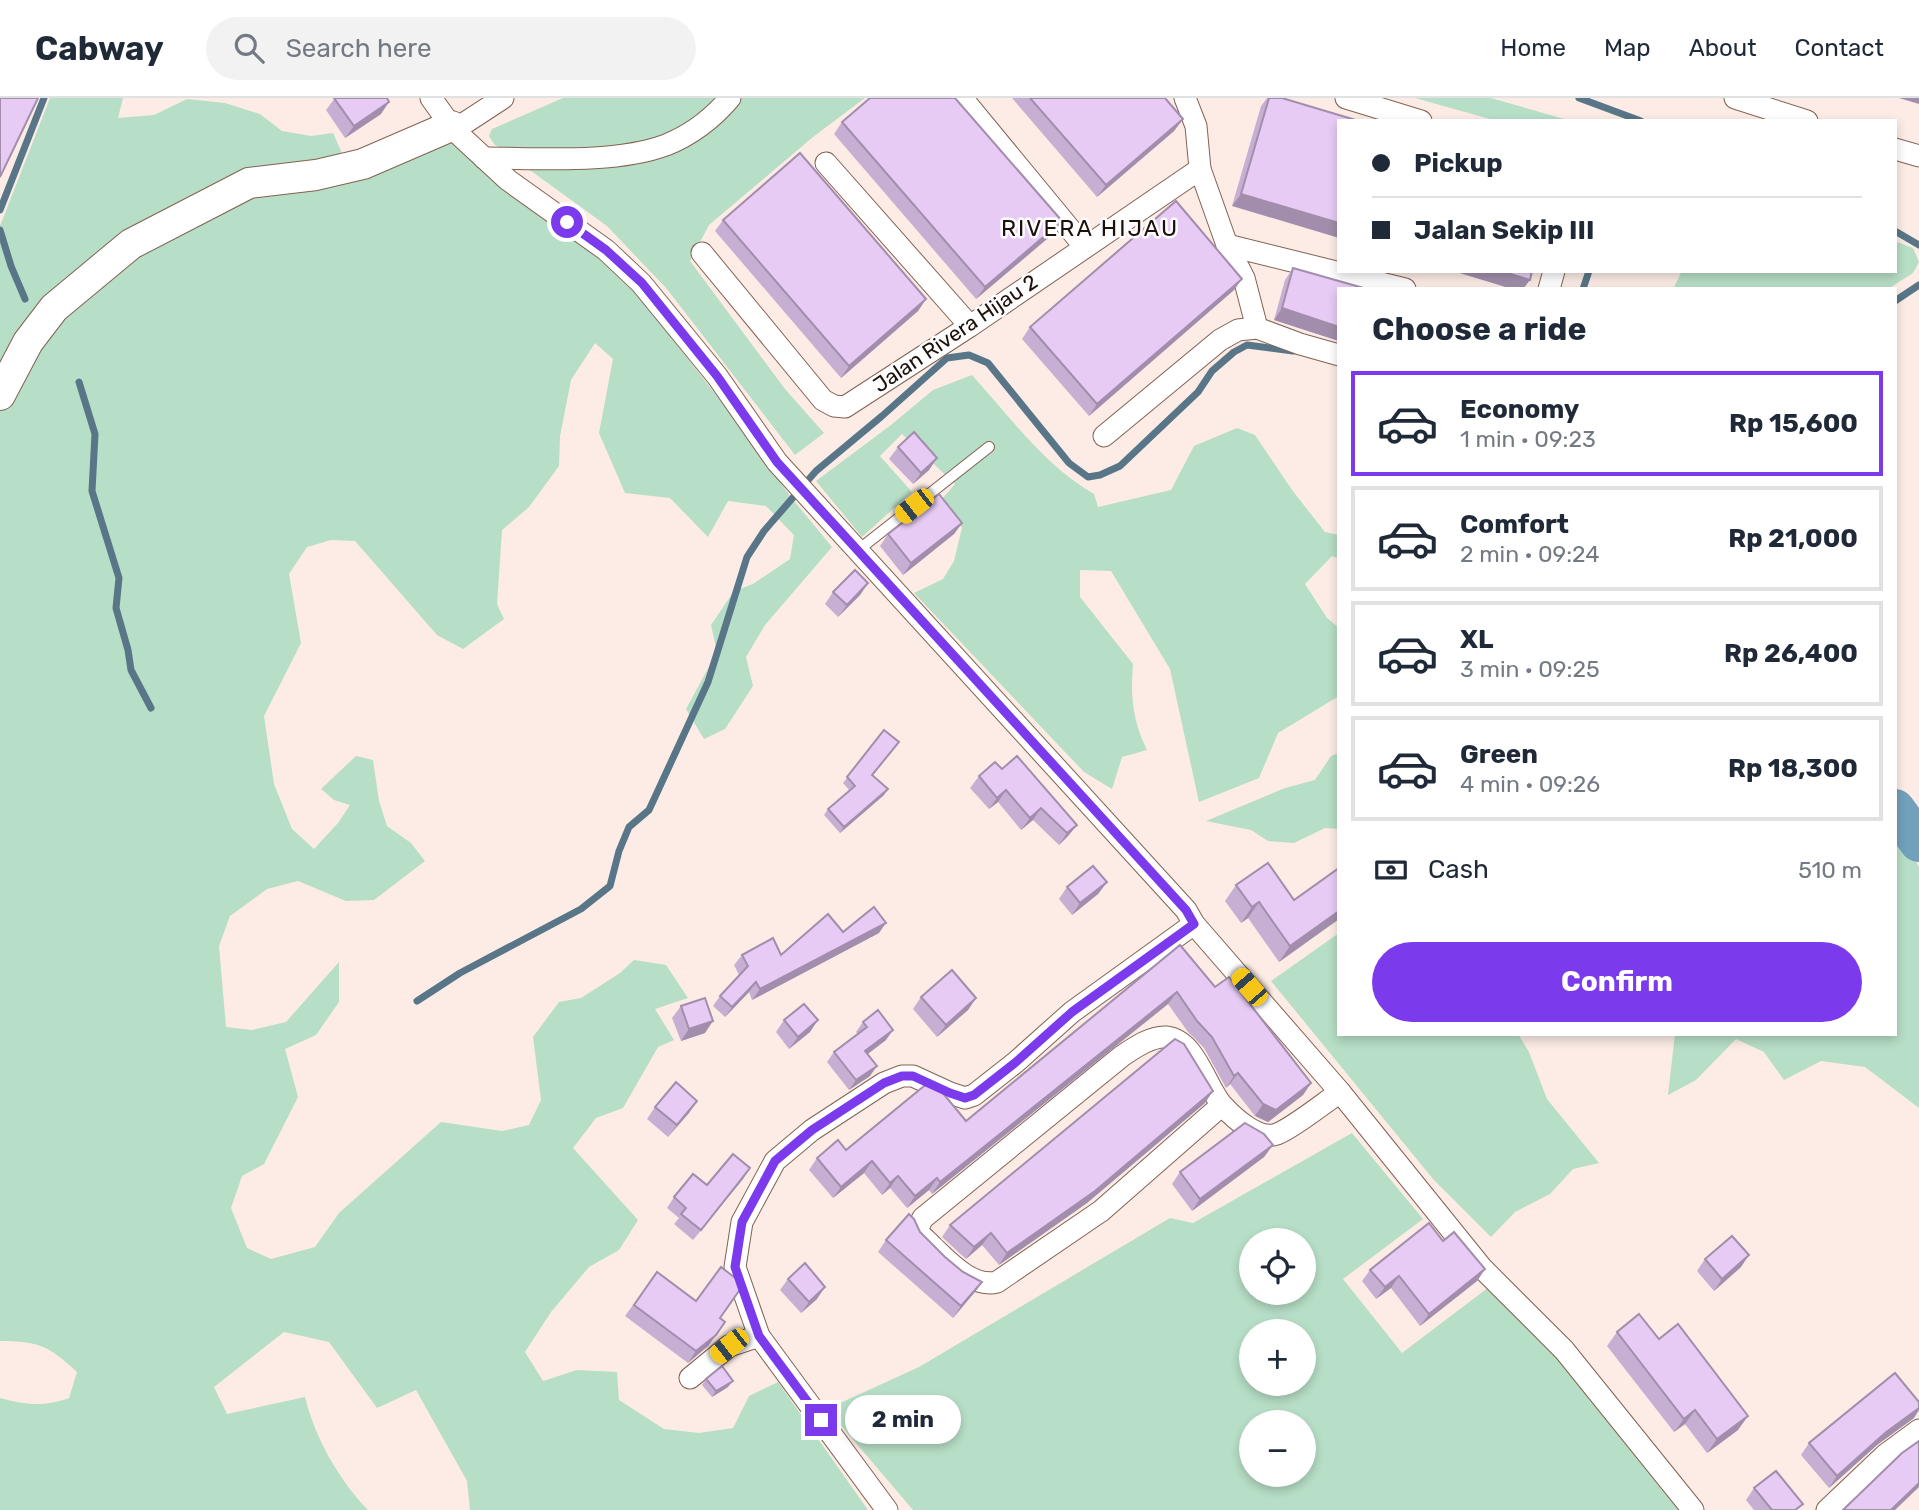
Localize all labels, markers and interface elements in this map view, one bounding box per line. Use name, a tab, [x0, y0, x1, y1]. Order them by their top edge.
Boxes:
search box	[206, 17, 696, 80]
text: Cabway	[35, 29, 164, 68]
icon: search	[230, 29, 268, 67]
text: Search here	[286, 33, 432, 64]
text: Home	[1500, 34, 1566, 62]
text: Map	[1604, 34, 1651, 62]
text: About	[1689, 34, 1757, 62]
text: Contact	[1795, 34, 1884, 62]
text: Pickup	[1414, 148, 1503, 179]
route start	[551, 206, 583, 238]
district label: RIVERA HIJAU	[1001, 214, 1179, 242]
text: Jalan Sekip III	[1414, 215, 1594, 246]
street label: Jalan Rivera Hijau 2	[868, 269, 1042, 397]
text: Choose a ride	[1372, 310, 1586, 348]
icon: car	[1376, 392, 1439, 455]
text: Economy	[1460, 394, 1579, 425]
text: Rp 15,600	[1729, 408, 1858, 439]
text: 1 min · 09:23	[1460, 425, 1596, 453]
car	[891, 485, 938, 527]
icon: car	[1376, 507, 1439, 570]
text: Comfort	[1460, 509, 1569, 540]
text: Rp 21,000	[1728, 523, 1858, 554]
text: 2 min · 09:24	[1460, 540, 1600, 568]
icon: car	[1376, 622, 1439, 685]
text: XL	[1460, 624, 1493, 655]
text: Rp 26,400	[1724, 638, 1858, 669]
text: 3 min · 09:25	[1460, 655, 1600, 683]
icon: car	[1376, 737, 1439, 800]
text: Green	[1460, 739, 1538, 770]
text: Rp 18,300	[1728, 753, 1858, 784]
text: 4 min · 09:26	[1460, 770, 1600, 798]
icon: cash	[1372, 851, 1410, 889]
text: Cash	[1428, 854, 1489, 885]
text: 510 m	[1798, 856, 1862, 884]
button: Confirm	[1372, 942, 1862, 1022]
car	[1228, 964, 1271, 1010]
map controls	[1239, 1228, 1316, 1487]
button: locate	[1239, 1228, 1316, 1305]
button: +	[1239, 1319, 1316, 1396]
car	[706, 1325, 753, 1367]
callout: 2 min	[846, 1396, 961, 1444]
route end	[805, 1404, 837, 1436]
text: 2 min	[872, 1405, 934, 1433]
button: −	[1239, 1410, 1316, 1487]

